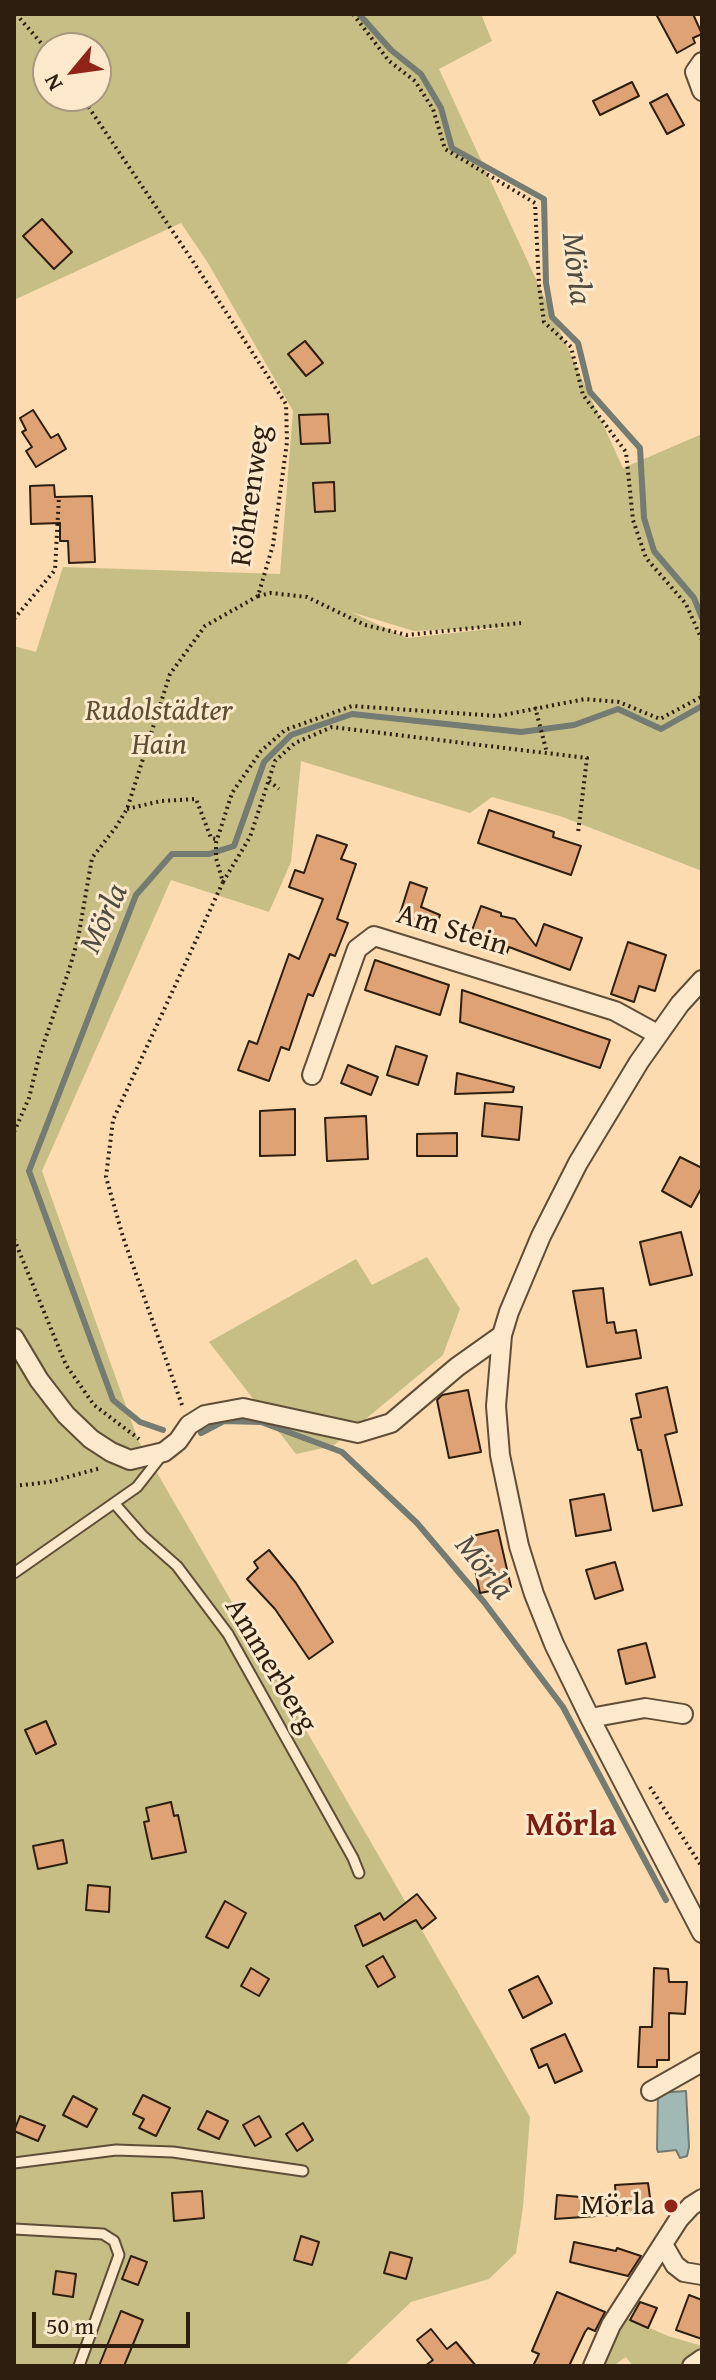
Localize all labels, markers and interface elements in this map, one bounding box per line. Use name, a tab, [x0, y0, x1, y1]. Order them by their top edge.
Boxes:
north arrow	[32, 32, 112, 112]
text: N	[35, 68, 70, 97]
water label: Mörla	[552, 231, 598, 307]
street label: Röhrenweg	[224, 423, 280, 569]
park label: Rudolstädter Hain	[85, 694, 233, 764]
water label: Mörla	[72, 878, 138, 960]
street label: Am Stein	[392, 897, 512, 965]
water label: Mörla	[445, 1528, 521, 1608]
street label: Ammerberg	[216, 1592, 324, 1740]
district label: Mörla	[526, 1806, 616, 1846]
place label: Mörla	[580, 2188, 655, 2224]
marker: Mörla	[662, 2197, 680, 2215]
scale bar	[36, 2296, 194, 2346]
text: 50 m	[46, 2308, 94, 2343]

